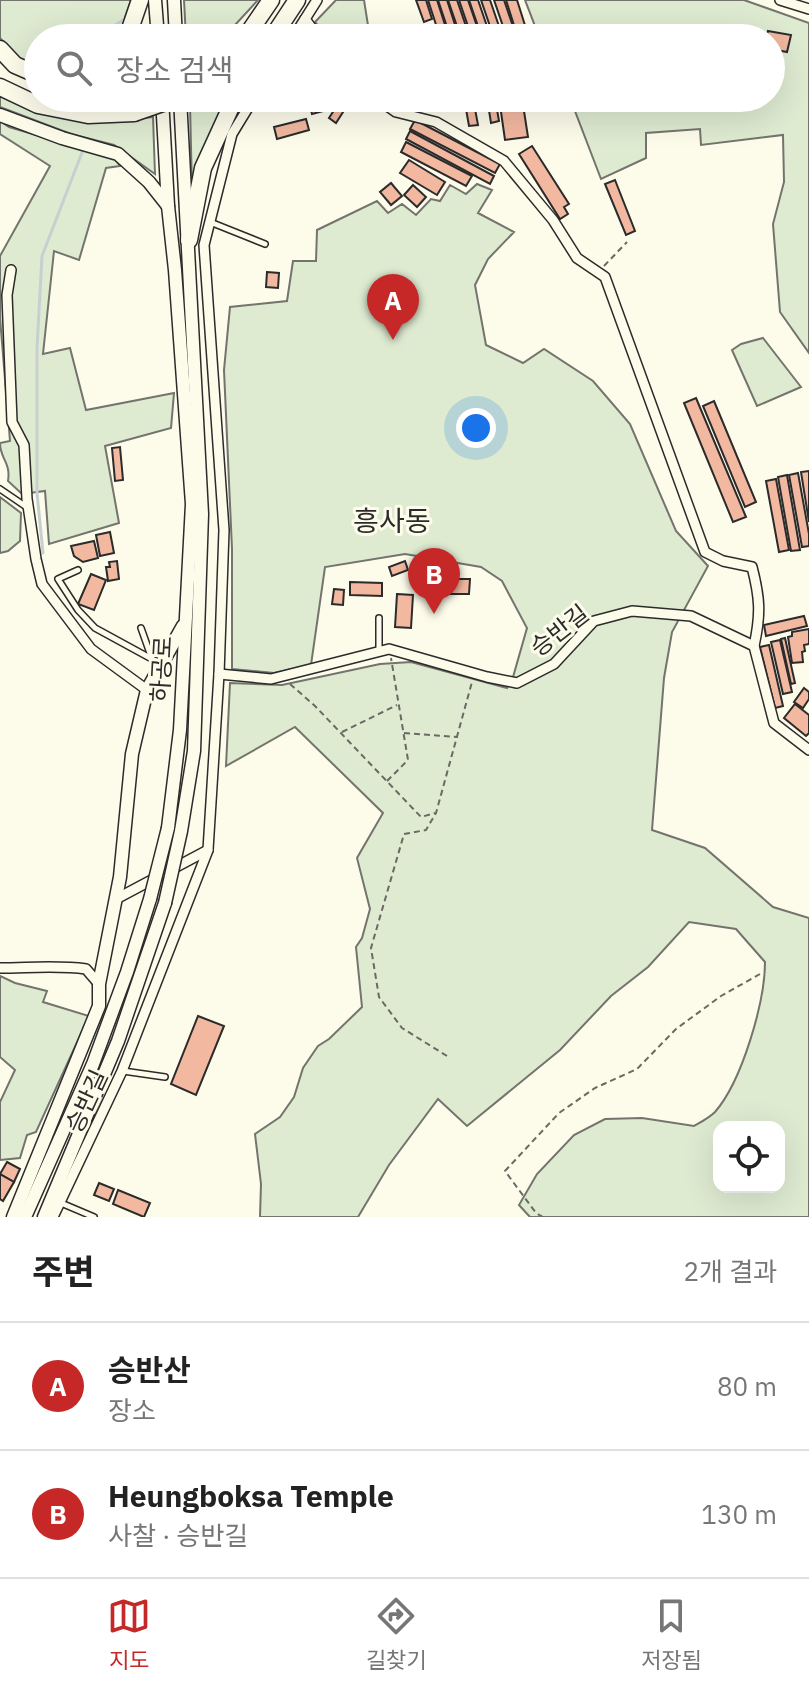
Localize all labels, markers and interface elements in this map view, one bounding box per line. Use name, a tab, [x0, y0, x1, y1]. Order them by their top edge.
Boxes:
search box	[24, 24, 785, 112]
icon: search	[52, 46, 96, 90]
text: 장소 검색	[116, 50, 233, 89]
pin: A	[367, 274, 419, 340]
your location	[456, 408, 496, 448]
district label: 흥사동	[353, 502, 431, 539]
pin: B	[408, 548, 460, 614]
street label: 승반길	[523, 597, 595, 663]
street label: 하공로	[143, 635, 179, 703]
street label: 승반길	[57, 1064, 115, 1138]
map controls	[713, 1121, 785, 1193]
button: locate	[713, 1121, 785, 1193]
text: 주변	[32, 1249, 95, 1293]
text: 2개 결과	[684, 1254, 777, 1288]
text: 승반산	[108, 1350, 191, 1389]
text: A	[49, 1369, 67, 1403]
text: 80 m	[717, 1369, 777, 1403]
text: 장소	[108, 1393, 156, 1427]
text: Heungboksa Temple	[108, 1476, 394, 1515]
text: B	[49, 1497, 67, 1531]
text: 130 m	[701, 1497, 777, 1531]
text: 사찰 · 승반길	[108, 1518, 248, 1552]
tab: 지도	[107, 1594, 151, 1674]
tab: 길찾기	[366, 1594, 426, 1674]
tab: 저장됨	[641, 1594, 702, 1674]

